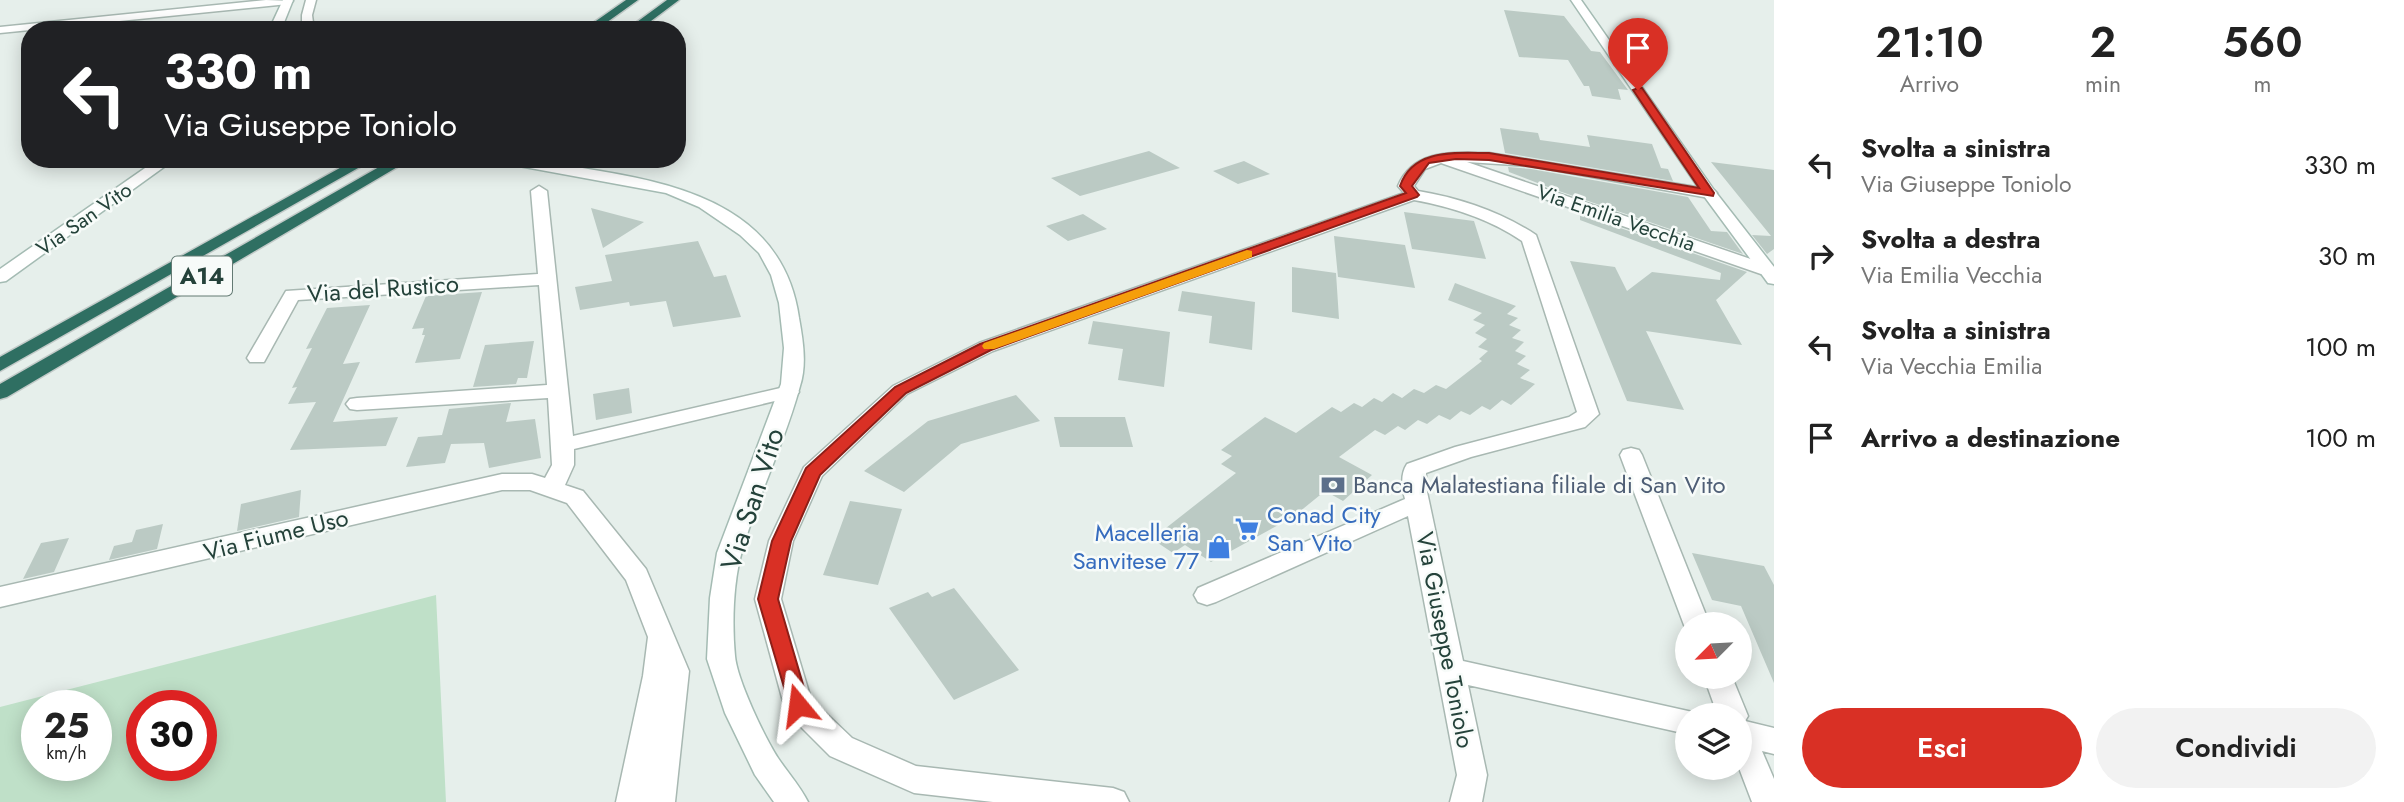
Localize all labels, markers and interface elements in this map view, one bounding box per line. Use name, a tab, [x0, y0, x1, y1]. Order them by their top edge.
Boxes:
text: 21:10	[1876, 12, 1983, 73]
text: 2	[2090, 12, 2116, 73]
text: 560	[2223, 12, 2302, 73]
pin	[1608, 18, 1668, 90]
icon: arrive	[1619, 29, 1657, 67]
text: 330 m	[164, 37, 312, 107]
icon: left	[49, 49, 140, 140]
text: Arrivo	[1900, 67, 1959, 101]
text: min	[2085, 67, 2121, 101]
text: m	[2253, 67, 2271, 101]
text: Via Giuseppe Toniolo	[164, 102, 457, 148]
text: Svolta a sinistra	[1861, 129, 2051, 167]
icon: left	[1802, 146, 1840, 184]
text: 330 m	[2304, 146, 2376, 184]
text: Via Giuseppe Toniolo	[1861, 167, 2072, 201]
street label: Via San Vito	[30, 175, 138, 263]
street label: Via Emilia Vecchia	[1533, 177, 1699, 259]
text: Svolta a destra	[1861, 220, 2041, 258]
icon: right	[1802, 237, 1840, 275]
text: 30 m	[2318, 237, 2376, 275]
road number: A14	[172, 256, 232, 296]
text: Via Emilia Vecchia	[1861, 258, 2042, 292]
street label: Via del Rustico	[306, 266, 460, 311]
text: Svolta a sinistra	[1861, 311, 2051, 349]
icon: left	[1802, 328, 1840, 366]
text: 100 m	[2305, 328, 2376, 366]
text: Via Vecchia Emilia	[1861, 349, 2042, 383]
icon: arrive	[1802, 419, 1840, 457]
text: Arrivo a destinazione	[1861, 419, 2120, 457]
text: 100 m	[2305, 419, 2376, 457]
street label: Via San Vito	[710, 423, 795, 576]
place label: Banca Malatestiana filiale di San Vito	[1353, 467, 1726, 502]
bank icon: Banca Malatestiana filiale di San Vito	[1319, 471, 1347, 499]
place label: Conad City San Vito	[1267, 497, 1381, 560]
street label: Via Fiume Uso	[200, 500, 352, 569]
place label: Macelleria Sanvitese 77	[1072, 515, 1199, 578]
supermarket icon: Conad City San Vito	[1233, 515, 1261, 543]
street label: Via Giuseppe Toniolo	[1407, 529, 1484, 751]
shop icon: Macelleria Sanvitese 77	[1205, 533, 1233, 561]
north arrow	[1675, 612, 1752, 690]
map controls	[1675, 612, 1752, 780]
position arrow	[761, 668, 835, 742]
speed limit sign: 30	[126, 690, 217, 781]
text: 25	[44, 701, 89, 751]
button: layers	[1675, 703, 1752, 780]
button: Esci	[1802, 708, 2082, 788]
button: Condividi	[2096, 708, 2376, 788]
text: km/h	[46, 740, 87, 766]

